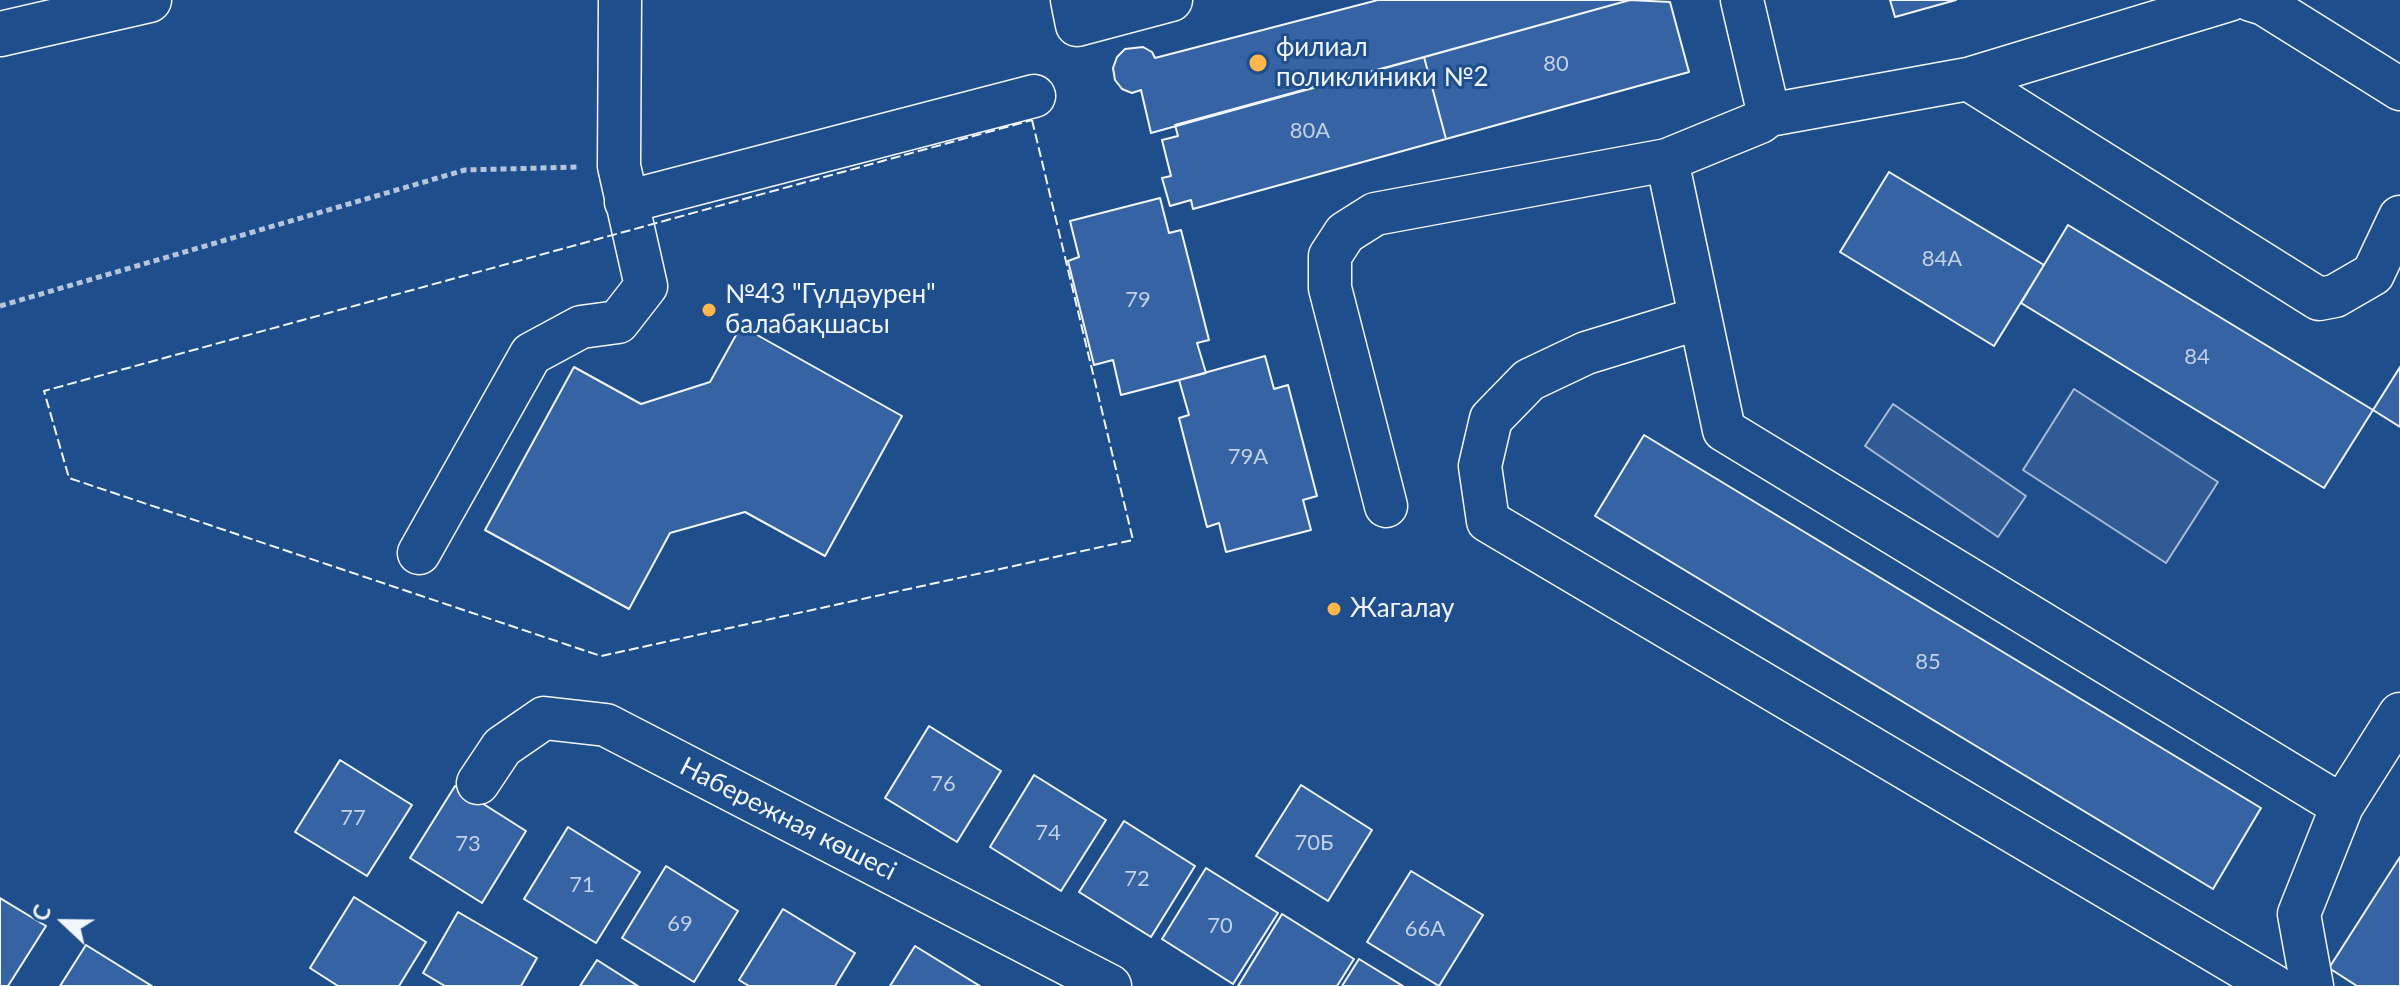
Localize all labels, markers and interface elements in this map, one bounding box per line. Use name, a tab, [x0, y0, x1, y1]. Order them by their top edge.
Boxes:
place label: филиал поликлиники №2	[1276, 32, 1489, 94]
house number: 80	[1543, 51, 1569, 77]
marker: филиал поликлиники №2	[1247, 52, 1269, 74]
house number: 80А	[1290, 118, 1330, 144]
house number: 84А	[1922, 246, 1962, 272]
place label: №43 "Гүлдәурен" балабақшасы	[725, 279, 936, 340]
house number: 79	[1125, 287, 1151, 313]
marker: №43 "Гүлдәурен" балабақшасы	[700, 301, 718, 319]
house number: 84	[2184, 344, 2210, 370]
house number: 79А	[1228, 444, 1268, 470]
place label: Жагалау	[1350, 593, 1454, 625]
marker: Жагалау	[1325, 600, 1343, 618]
house number: 85	[1915, 649, 1941, 675]
street label: Набережная көшесі	[675, 751, 901, 887]
house number: 76	[930, 771, 956, 797]
house number: 77	[340, 805, 366, 831]
house number: 74	[1035, 820, 1061, 846]
house number: 70Б	[1294, 830, 1334, 856]
house number: 73	[455, 831, 481, 857]
house number: 72	[1124, 866, 1150, 892]
house number: 71	[569, 872, 595, 898]
north arrow	[24, 882, 104, 962]
text: С	[26, 901, 57, 925]
house number: 69	[667, 911, 693, 937]
house number: 70	[1207, 913, 1233, 939]
house number: 66А	[1405, 916, 1445, 942]

